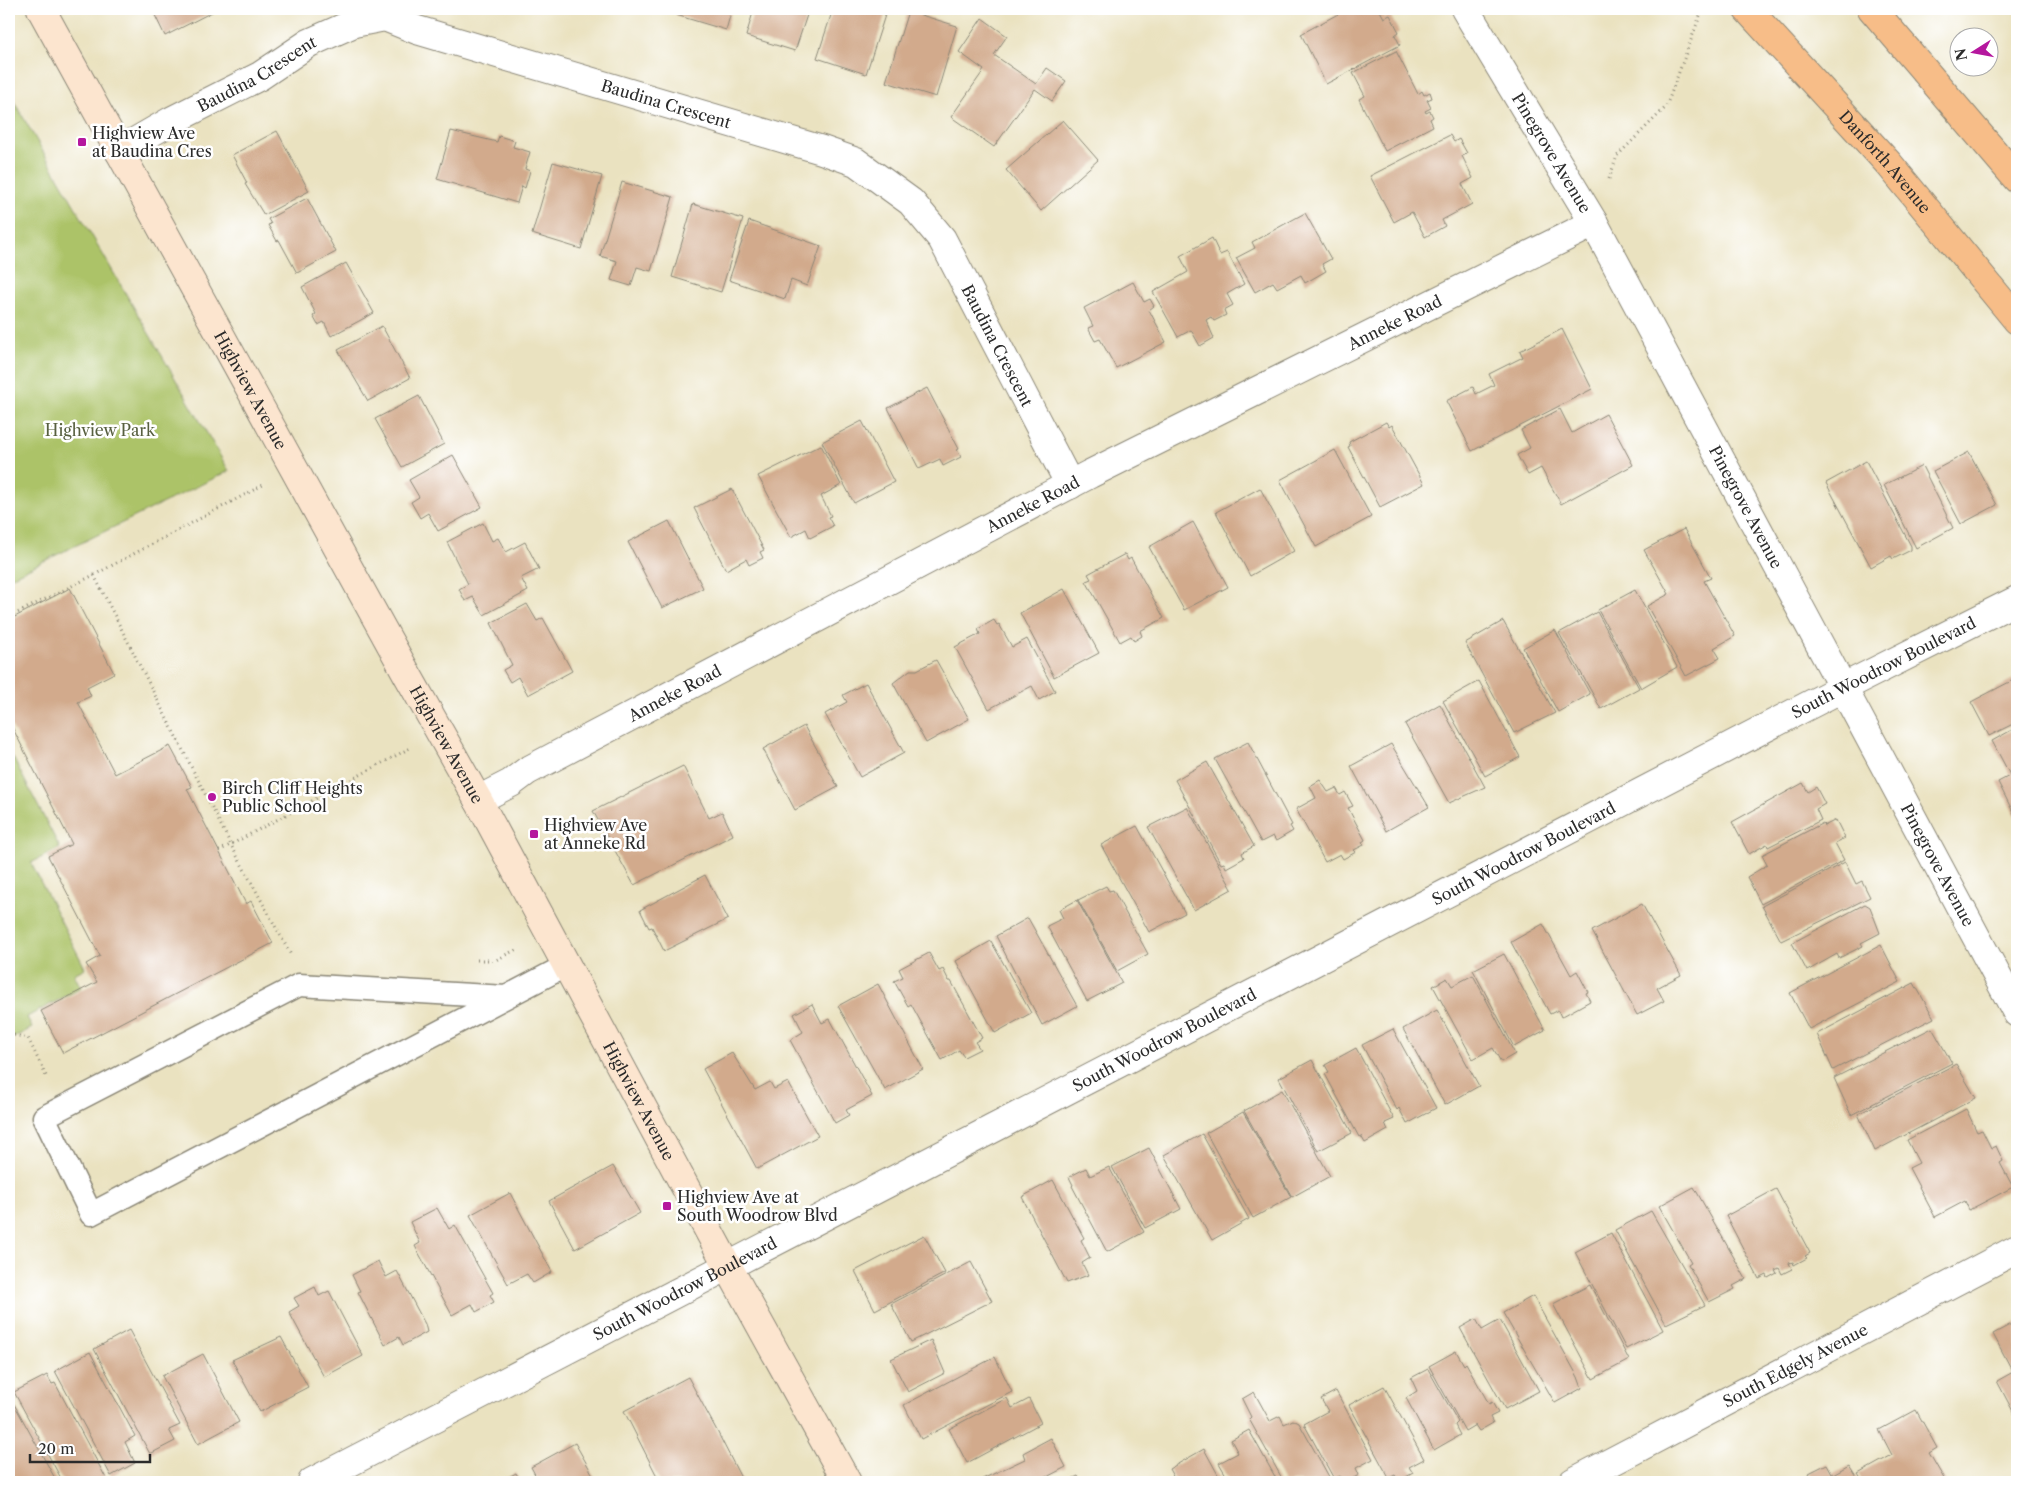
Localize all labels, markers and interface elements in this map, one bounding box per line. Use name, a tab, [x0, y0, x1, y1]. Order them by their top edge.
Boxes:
north arrow	[1948, 28, 1998, 78]
street label: Baudina Crescent	[194, 31, 319, 116]
text: N	[1951, 47, 1971, 62]
street label: Baudina Crescent	[599, 75, 734, 133]
street label: Pinegrove Avenue	[1508, 89, 1596, 217]
street label: Danforth Avenue	[1835, 106, 1935, 217]
place label: Highview Ave at Baudina Cres	[92, 123, 212, 161]
marker: Highview Ave at Baudina Cres	[76, 136, 88, 148]
street label: Baudina Crescent	[957, 281, 1038, 410]
street label: Anneke Road	[1343, 290, 1445, 354]
street label: Highview Avenue	[210, 327, 291, 453]
park label: Highview Park	[45, 420, 156, 440]
street label: Pinegrove Avenue	[1705, 442, 1787, 572]
street label: Anneke Road	[982, 471, 1083, 537]
street label: South Woodrow Boulevard	[1788, 612, 1979, 723]
street label: Anneke Road	[624, 660, 725, 726]
street label: Highview Avenue	[406, 682, 488, 807]
place label: Birch Cliff Heights Public School	[222, 778, 363, 816]
marker: Birch Cliff Heights Public School	[206, 791, 218, 803]
street label: South Woodrow Boulevard	[1428, 797, 1619, 909]
street label: Pinegrove Avenue	[1897, 800, 1979, 930]
place label: Highview Ave at Anneke Rd	[544, 815, 647, 853]
marker: Highview Ave at Anneke Rd	[528, 828, 540, 840]
street label: South Woodrow Boulevard	[1069, 984, 1260, 1096]
street label: Highview Avenue	[599, 1038, 679, 1164]
place label: Highview Ave at South Woodrow Blvd	[677, 1187, 838, 1225]
marker: Highview Ave at South Woodrow Blvd	[661, 1200, 673, 1212]
street label: South Woodrow Boulevard	[590, 1232, 780, 1344]
street label: South Edgely Avenue	[1719, 1319, 1871, 1412]
scale bar	[30, 1431, 150, 1463]
text: 20 m	[38, 1439, 74, 1458]

